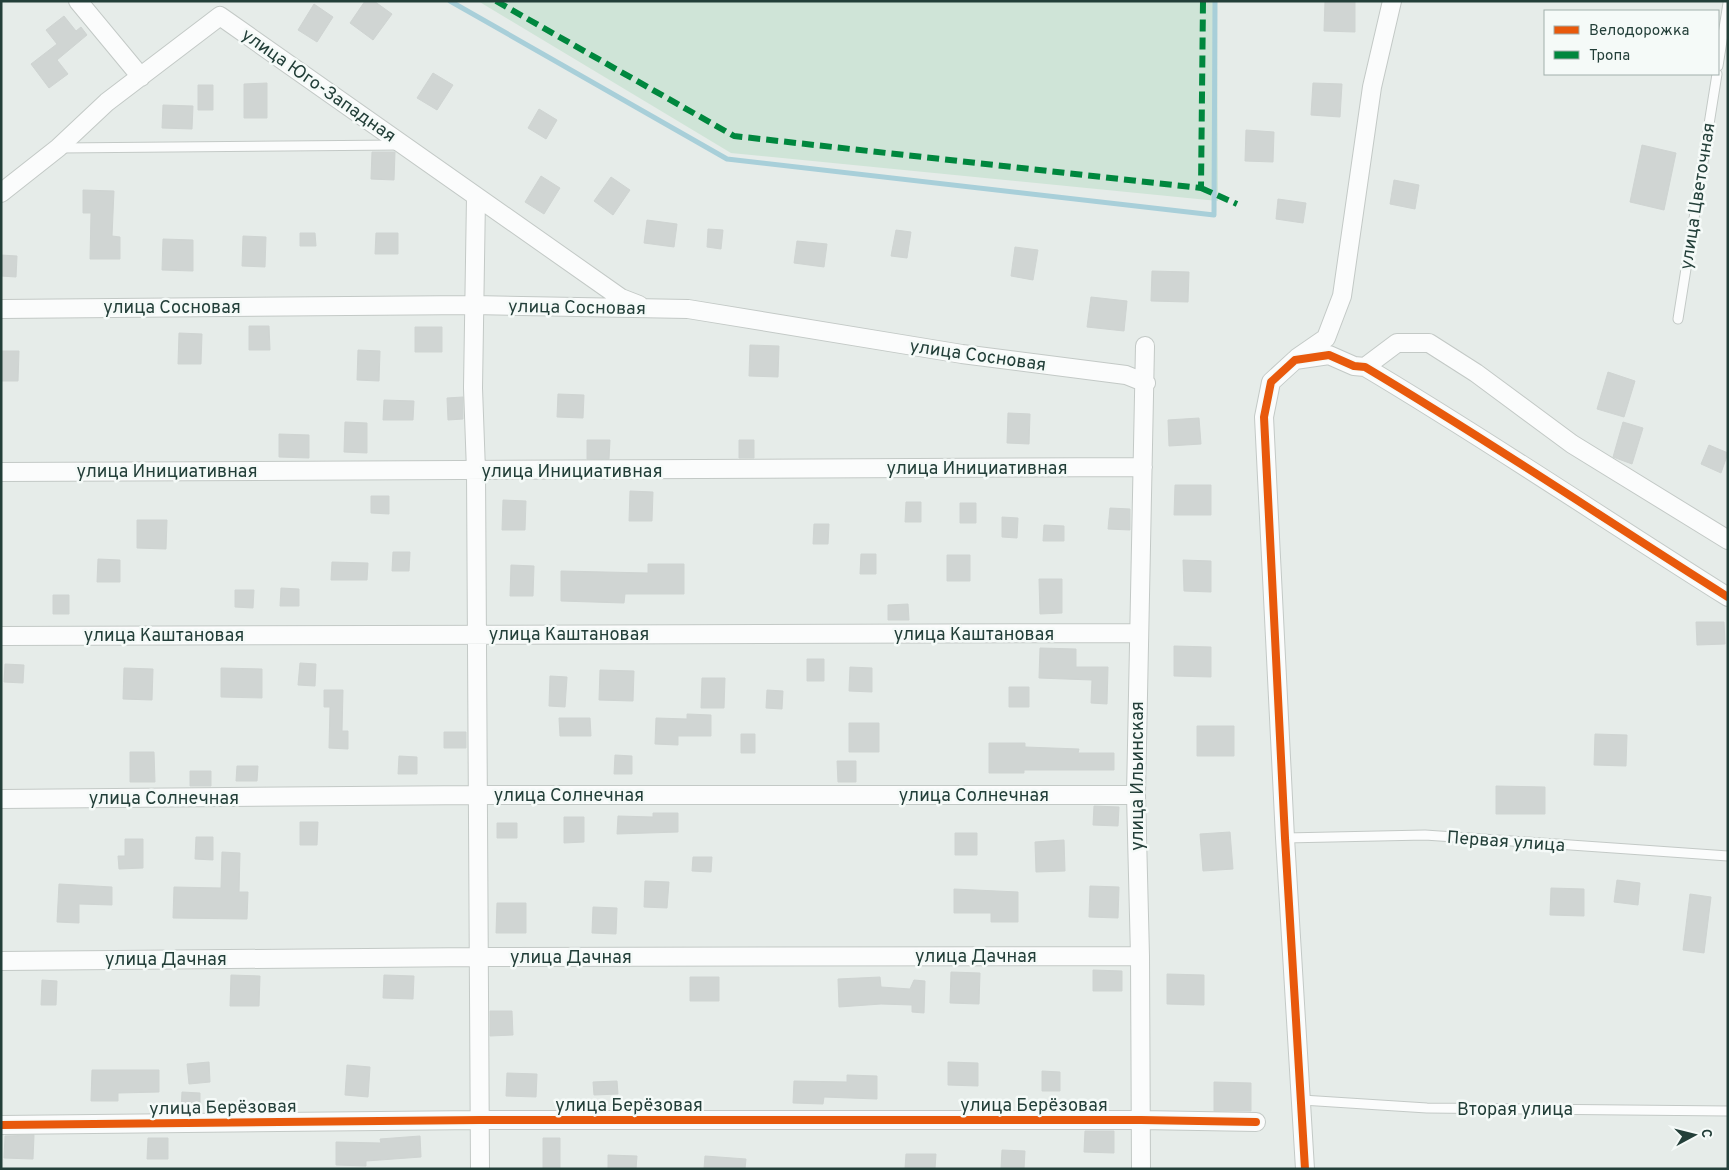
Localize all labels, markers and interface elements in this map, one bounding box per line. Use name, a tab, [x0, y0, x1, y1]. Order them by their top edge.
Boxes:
legend	[1544, 10, 1719, 75]
text: Велодорожка	[1589, 22, 1689, 41]
street label: улица Юго-Западная	[236, 24, 400, 148]
text: Тропа	[1589, 47, 1630, 66]
street label: улица Цветочная	[1676, 121, 1721, 271]
street label: улица Сосновая	[508, 296, 646, 321]
street label: улица Сосновая	[103, 297, 241, 320]
street label: улица Сосновая	[908, 336, 1048, 377]
street label: улица Инициативная	[887, 458, 1067, 481]
street label: улица Инициативная	[77, 461, 257, 484]
street label: улица Инициативная	[482, 461, 662, 484]
street label: улица Каштановая	[489, 624, 649, 647]
street label: улица Каштановая	[894, 624, 1054, 647]
street label: улица Каштановая	[84, 625, 244, 648]
street label: улица Ильинская	[1127, 701, 1150, 851]
street label: улица Солнечная	[494, 785, 644, 808]
street label: улица Солнечная	[899, 785, 1049, 808]
street label: улица Солнечная	[89, 788, 239, 811]
street label: Первая улица	[1446, 827, 1566, 858]
street label: улица Дачная	[915, 946, 1037, 969]
street label: улица Дачная	[510, 947, 632, 970]
street label: улица Дачная	[105, 949, 227, 972]
street label: улица Берёзовая	[555, 1095, 703, 1118]
street label: улица Берёзовая	[960, 1095, 1108, 1118]
street label: улица Берёзовая	[149, 1096, 297, 1121]
street label: Вторая улица	[1457, 1099, 1573, 1122]
north arrow	[1669, 1110, 1719, 1160]
text: С	[1696, 1128, 1714, 1139]

